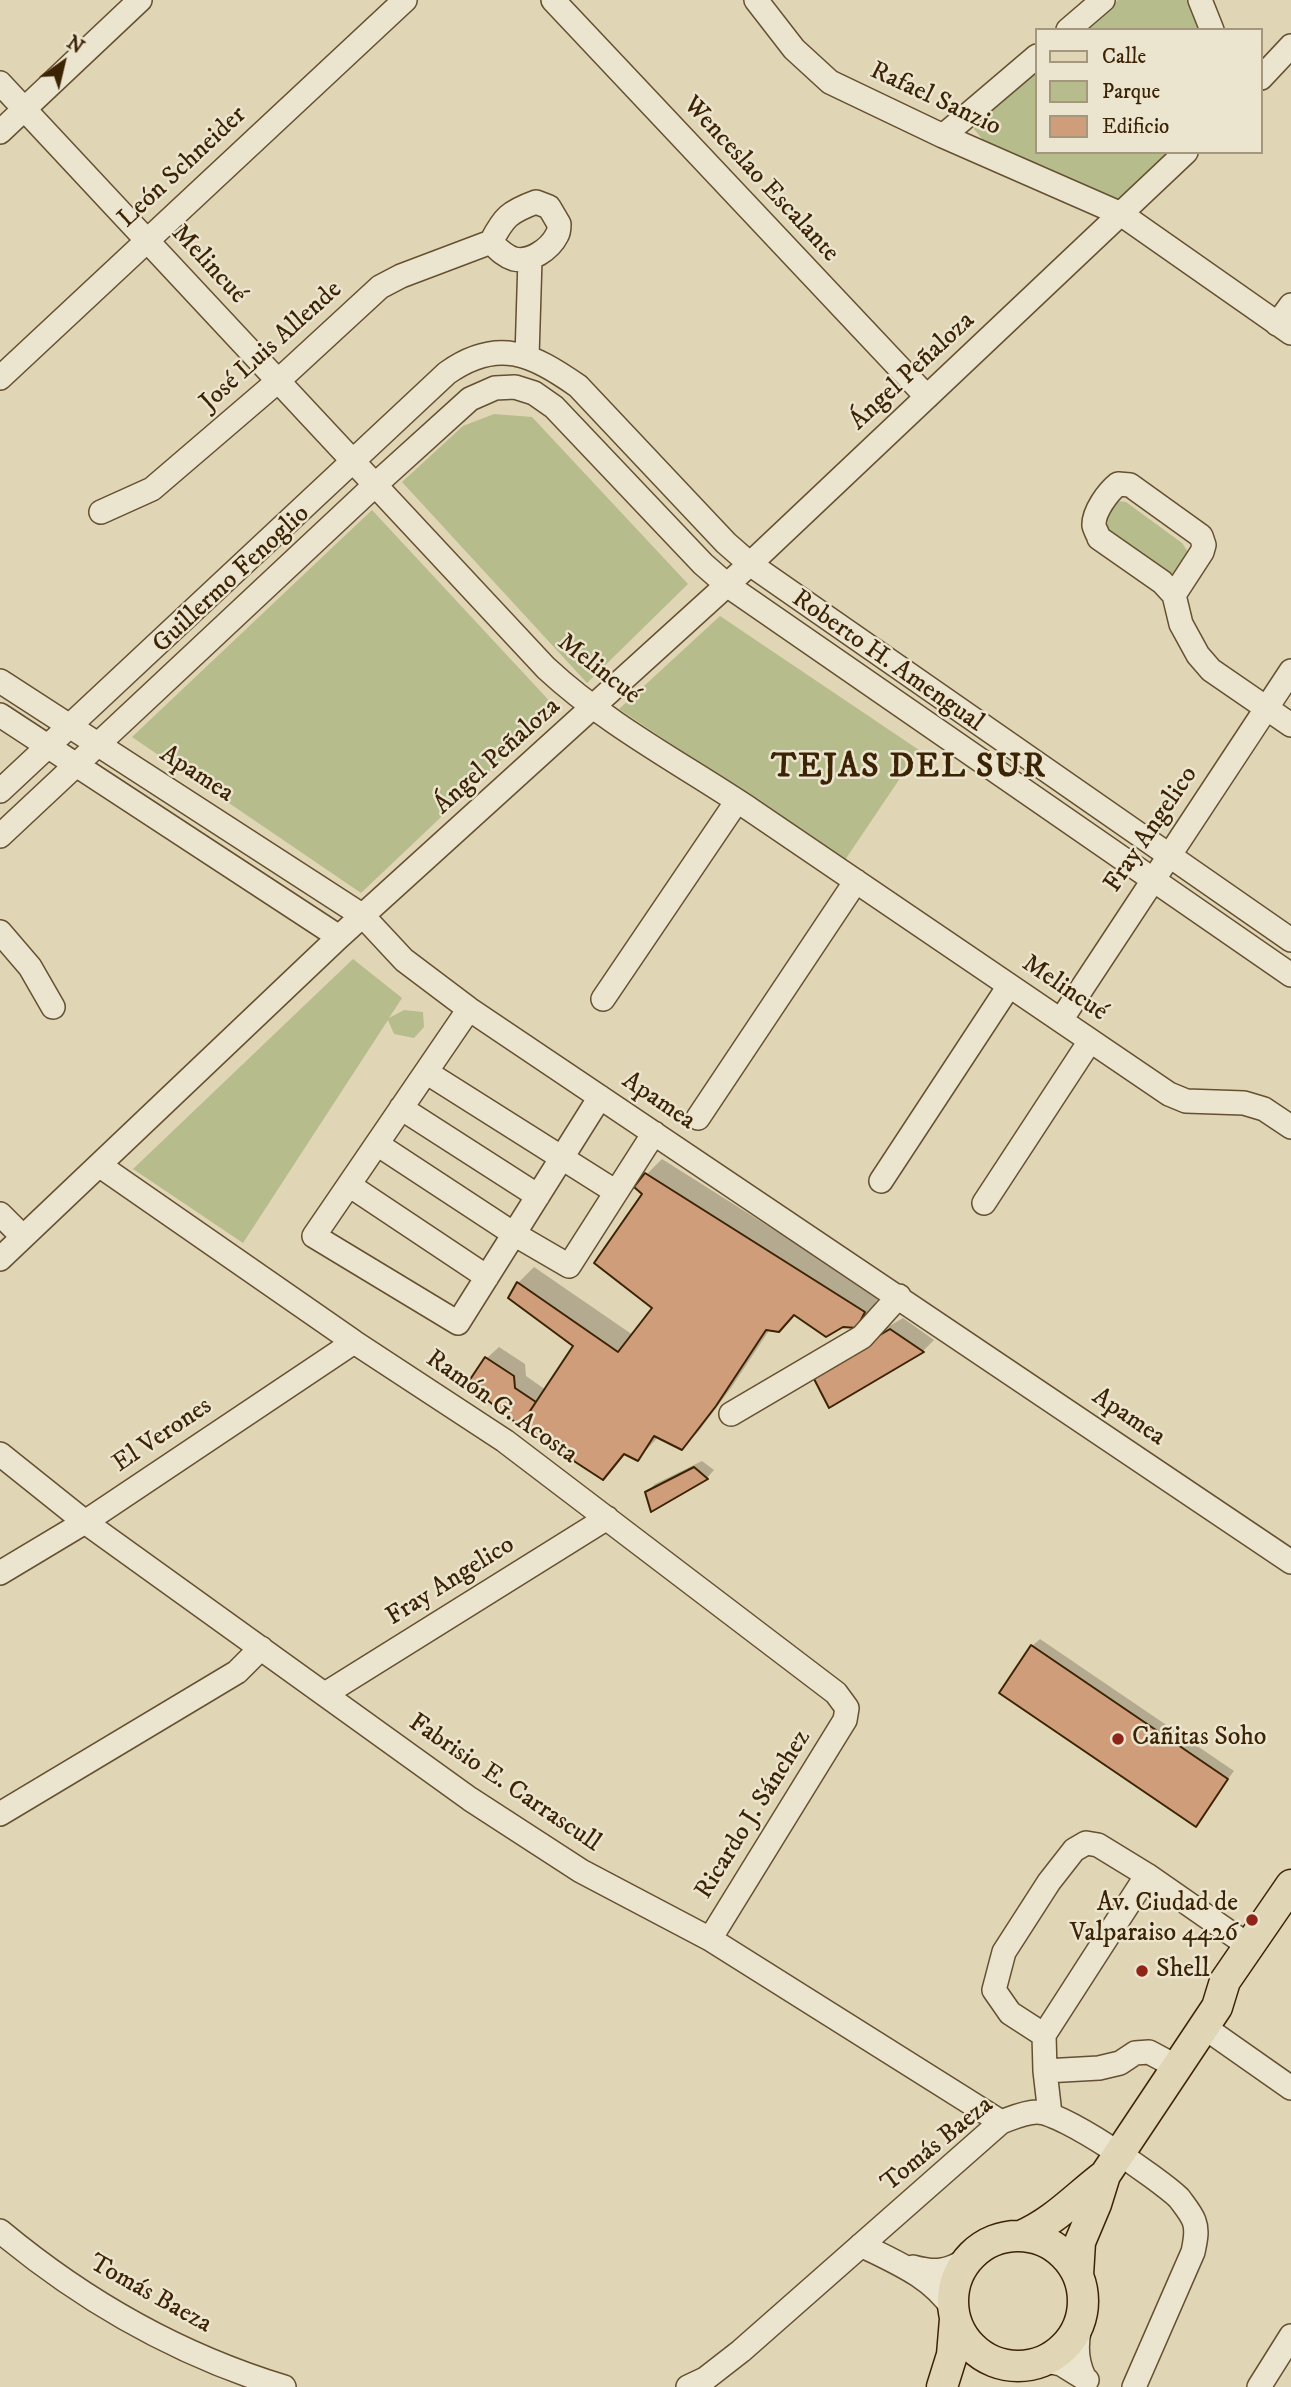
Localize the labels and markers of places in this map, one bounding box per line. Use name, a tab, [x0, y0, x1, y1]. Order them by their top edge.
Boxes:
place label: Cañitas Soho	[1132, 1723, 1267, 1755]
marker: Cañitas Soho	[1110, 1731, 1126, 1747]
place label: Av. Ciudad de Valparaiso 4426	[1070, 1889, 1238, 1951]
marker: Av. Ciudad de Valparaiso 4426	[1244, 1912, 1260, 1928]
place label: Shell	[1156, 1955, 1210, 1987]
marker: Shell	[1134, 1963, 1150, 1979]

